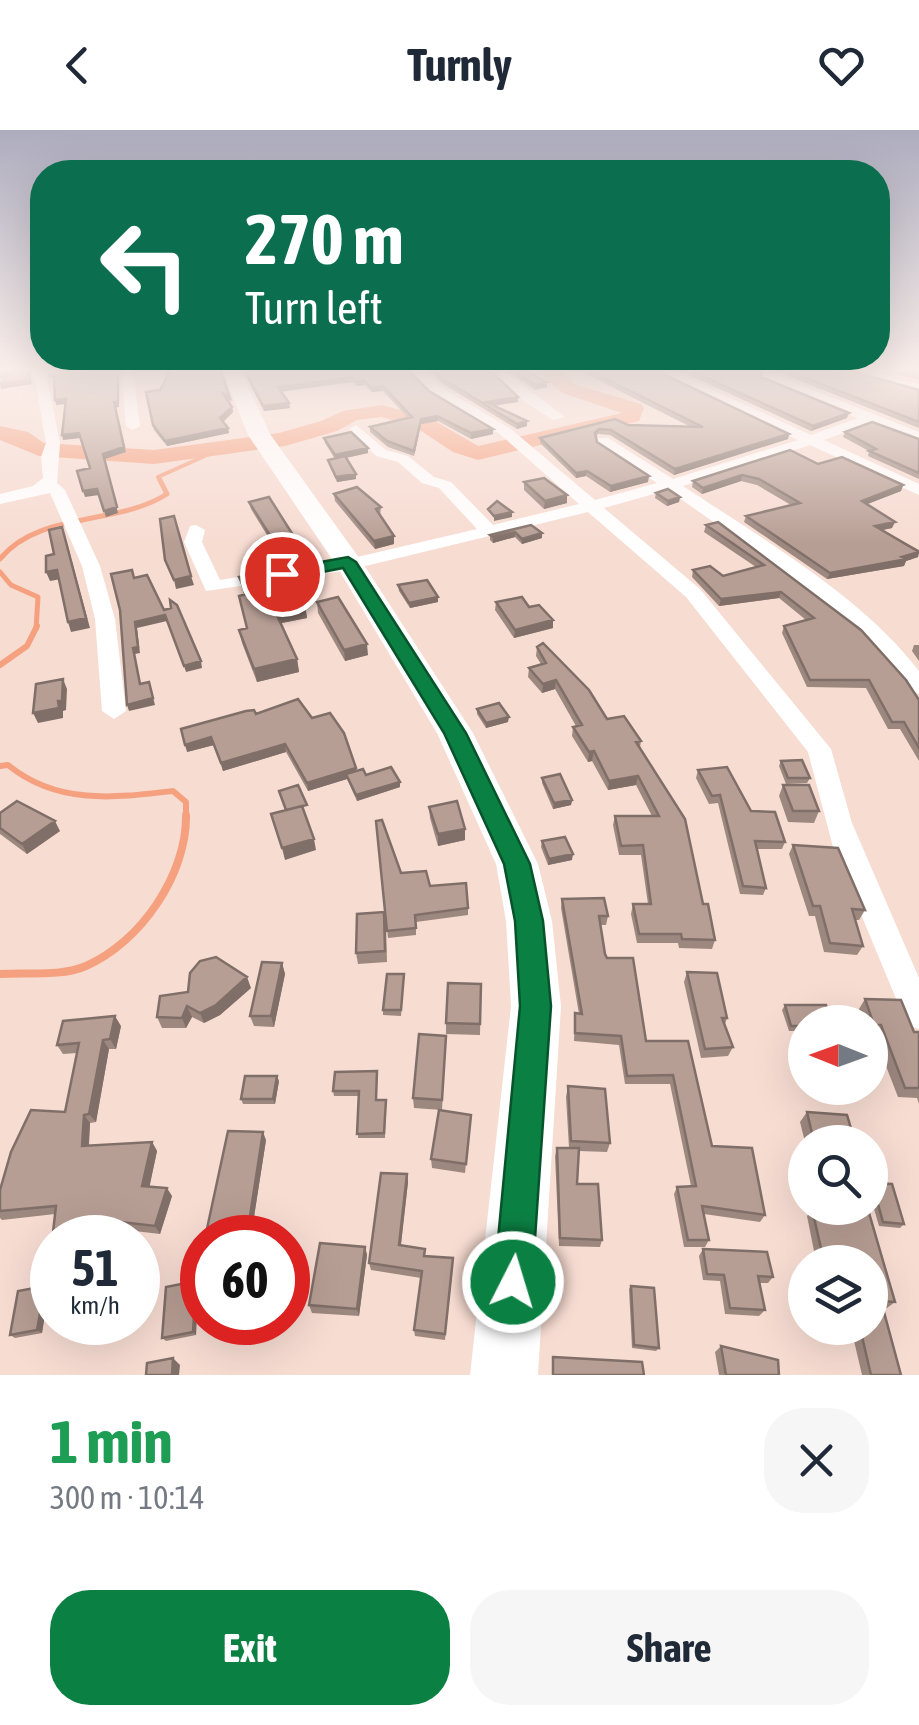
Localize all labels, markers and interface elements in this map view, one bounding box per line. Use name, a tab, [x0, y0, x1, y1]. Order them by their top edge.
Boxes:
icon: back	[50, 38, 105, 93]
icon: heart	[814, 38, 869, 93]
text: Turnly	[407, 39, 512, 91]
text: 270 m	[245, 199, 404, 279]
icon: left	[80, 200, 210, 330]
text: Turn left	[245, 282, 383, 334]
pin	[240, 532, 325, 617]
icon: arrive	[255, 547, 310, 602]
north arrow	[788, 1005, 888, 1105]
map controls	[788, 1005, 888, 1345]
button: search	[788, 1125, 888, 1225]
speed limit sign: 60	[180, 1215, 310, 1345]
position arrow	[461, 1230, 565, 1334]
text: 51	[71, 1239, 118, 1297]
button: layers	[788, 1245, 888, 1345]
text: km/h	[70, 1291, 120, 1319]
text: 1 min	[50, 1407, 173, 1476]
button: close	[764, 1408, 869, 1513]
text: 300 m · 10:14	[50, 1479, 205, 1516]
button: Exit	[50, 1590, 450, 1705]
button: Share	[470, 1590, 869, 1705]

